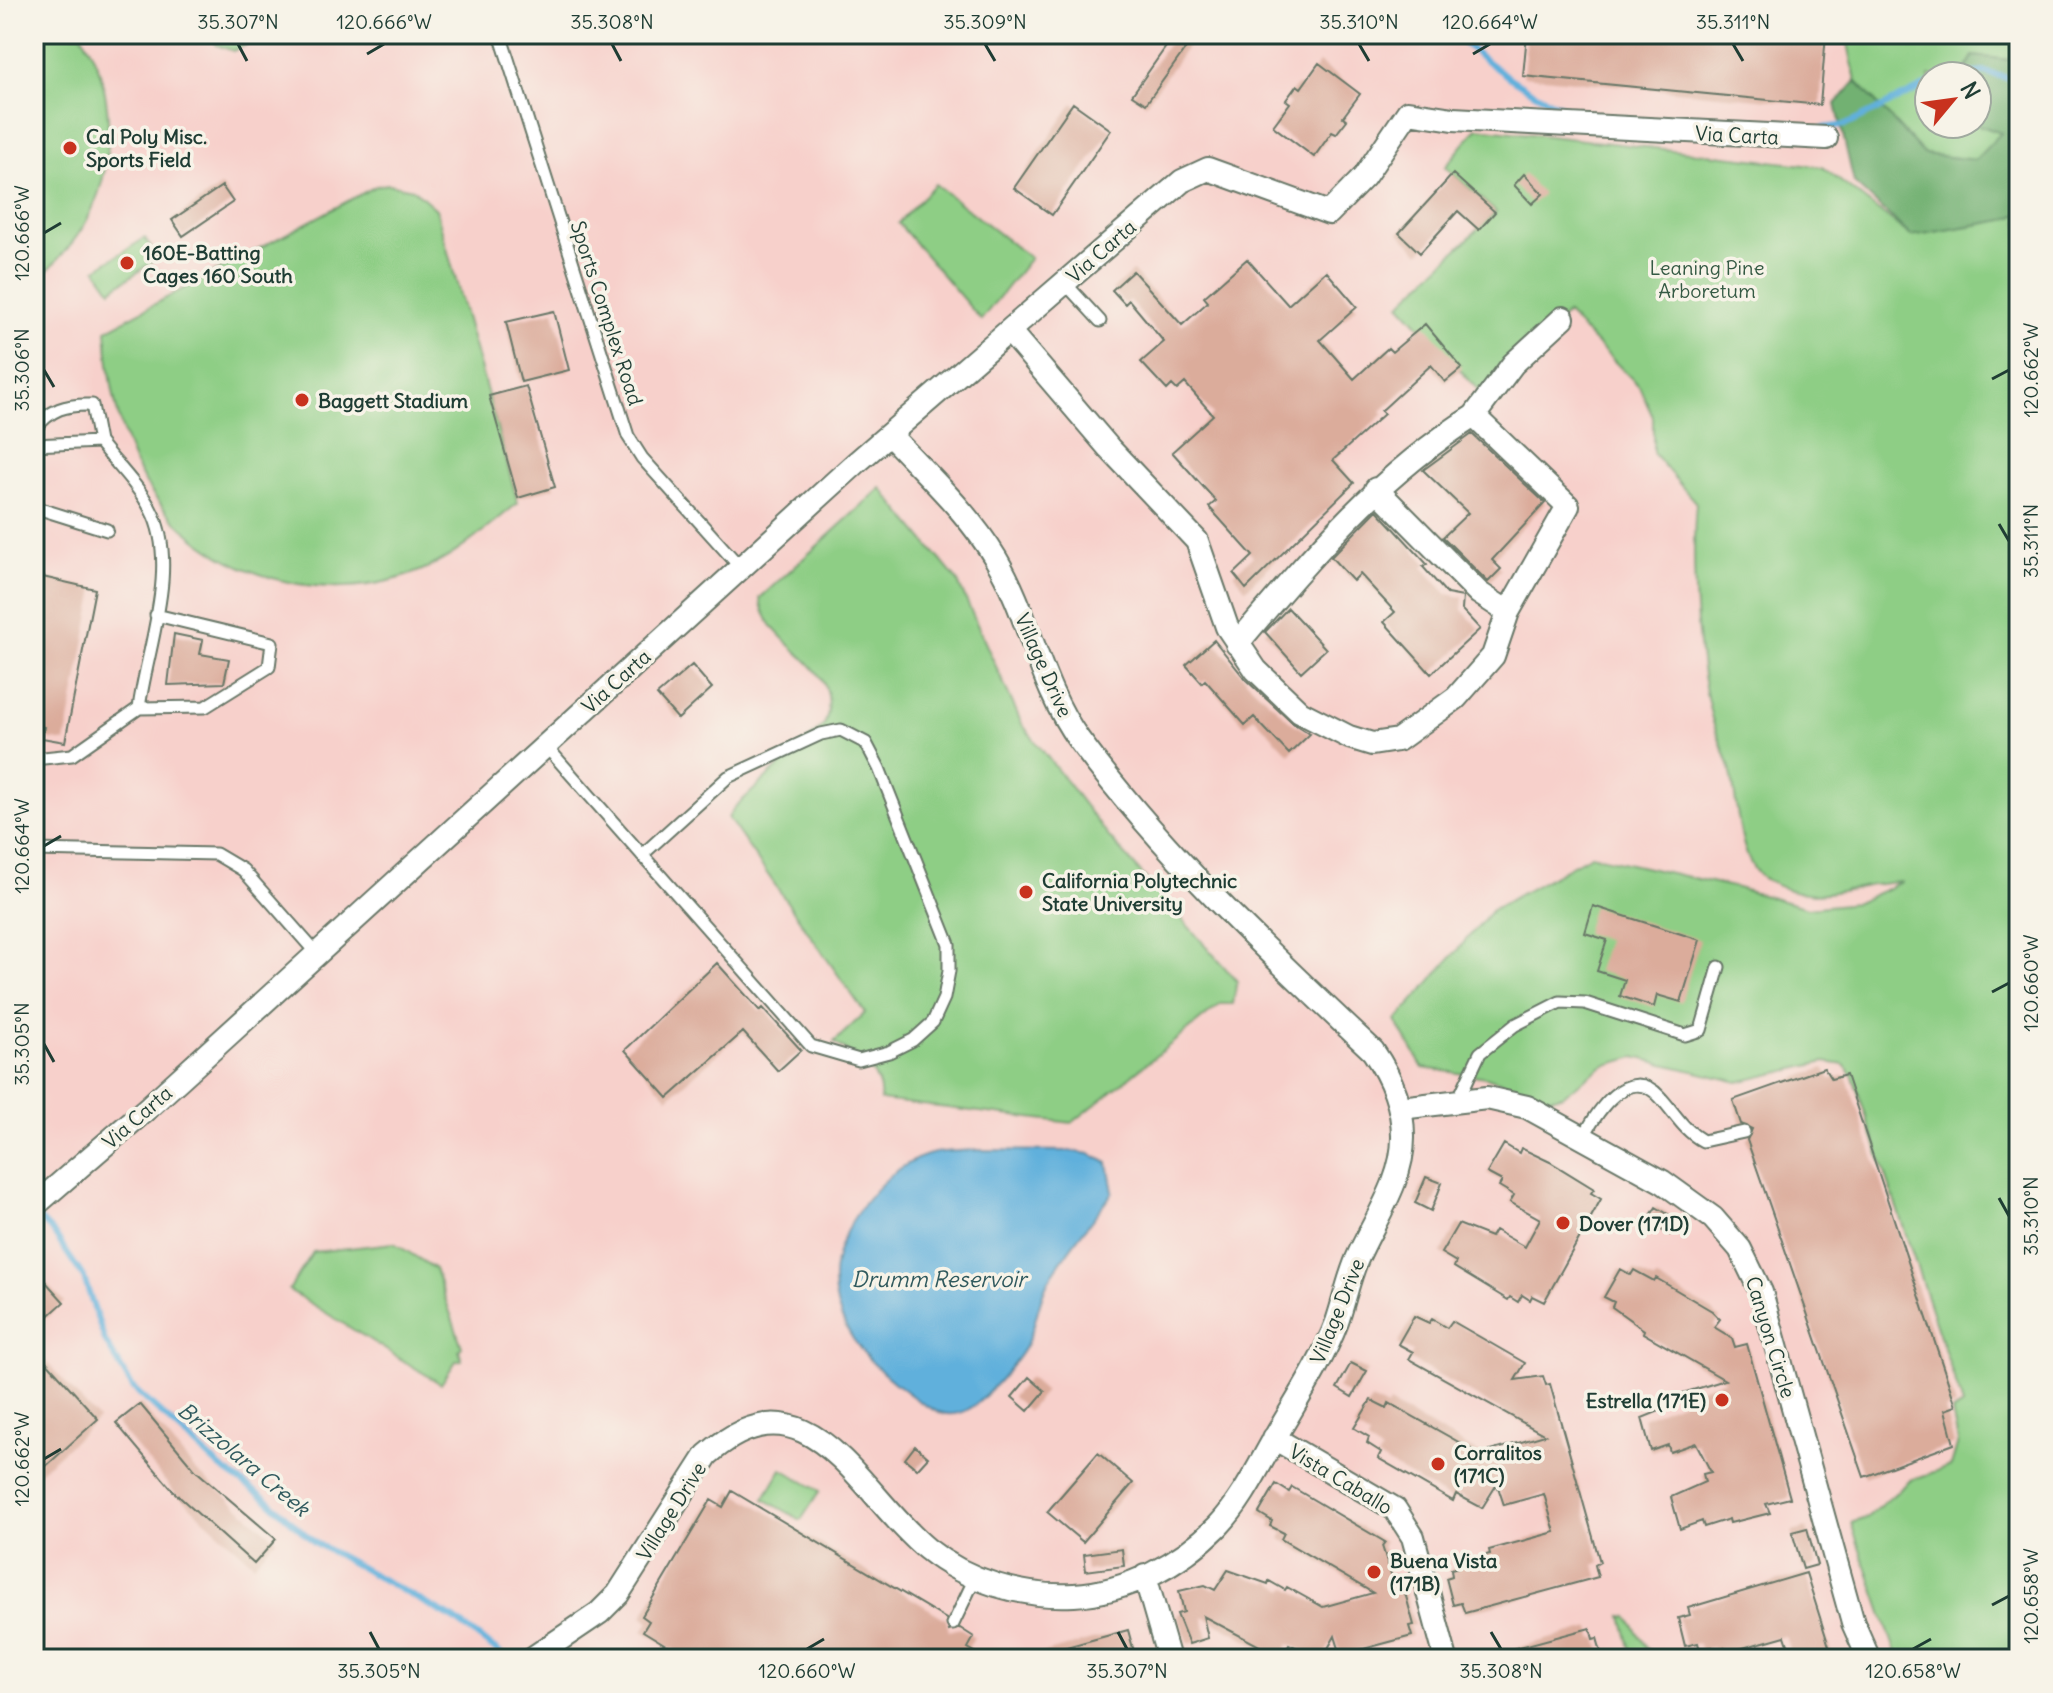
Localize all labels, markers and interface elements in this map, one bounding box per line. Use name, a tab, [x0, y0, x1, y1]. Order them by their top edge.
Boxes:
text: 35.307°N	[197, 9, 279, 34]
text: 120.666°W	[336, 9, 432, 34]
text: 35.308°N	[570, 9, 654, 34]
text: 35.309°N	[943, 9, 1027, 34]
text: 35.310°N	[1319, 9, 1399, 34]
text: 120.664°W	[1442, 9, 1538, 34]
text: 35.311°N	[1696, 9, 1770, 34]
north arrow	[1913, 60, 1993, 140]
text: N	[1955, 77, 1986, 104]
street label: Via Carta	[1694, 120, 1780, 150]
place label: Cal Poly Misc. Sports Field	[86, 124, 207, 172]
marker: Cal Poly Misc. Sports Field	[61, 139, 79, 157]
text: 120.666°W	[9, 185, 34, 281]
street label: Via Carta	[1061, 214, 1141, 288]
street label: Sports Complex Road	[565, 218, 649, 409]
place label: 160E-Batting Cages 160 South	[143, 240, 293, 288]
marker: 160E-Batting Cages 160 South	[118, 254, 136, 272]
park label: Leaning Pine Arboretum	[1650, 255, 1764, 303]
text: 120.662°W	[2018, 322, 2043, 418]
text: 35.306°N	[9, 328, 34, 412]
place label: Baggett Stadium	[318, 388, 469, 413]
marker: Baggett Stadium	[293, 391, 311, 409]
text: 35.311°N	[2018, 504, 2043, 578]
street label: Village Drive	[1010, 609, 1078, 721]
street label: Via Carta	[576, 644, 656, 718]
text: 120.664°W	[9, 798, 34, 894]
place label: California Polytechnic State University	[1042, 868, 1237, 916]
marker: California Polytechnic State University	[1017, 883, 1035, 901]
text: 120.660°W	[2018, 934, 2043, 1032]
text: 35.305°N	[9, 1002, 34, 1086]
street label: Via Carta	[97, 1080, 177, 1154]
text: 35.310°N	[2018, 1176, 2043, 1256]
place label: Dover (171D)	[1579, 1211, 1689, 1236]
marker: Dover (171D)	[1554, 1214, 1572, 1232]
street label: Village Drive	[1305, 1255, 1369, 1367]
water label: Drumm Reservoir	[852, 1265, 1029, 1293]
street label: Canyon Circle	[1741, 1273, 1801, 1401]
place label: Estrella (171E)	[1586, 1388, 1706, 1413]
marker: Estrella (171E)	[1713, 1391, 1731, 1409]
water label: Brizzolara Creek	[173, 1396, 317, 1523]
text: 120.662°W	[9, 1411, 34, 1507]
street label: Vista Caballo	[1285, 1438, 1397, 1520]
place label: Corralitos (171C)	[1454, 1440, 1542, 1488]
marker: Corralitos (171C)	[1429, 1455, 1447, 1473]
street label: Village Drive	[631, 1457, 711, 1565]
place label: Buena Vista (171B)	[1390, 1548, 1498, 1596]
text: 120.658°W	[2018, 1548, 2043, 1644]
marker: Buena Vista (171B)	[1365, 1563, 1383, 1581]
text: 35.305°N	[337, 1658, 421, 1683]
text: 120.660°W	[758, 1658, 856, 1683]
text: 35.307°N	[1086, 1658, 1168, 1683]
text: 35.308°N	[1459, 1658, 1543, 1683]
text: 120.658°W	[1865, 1658, 1961, 1683]

